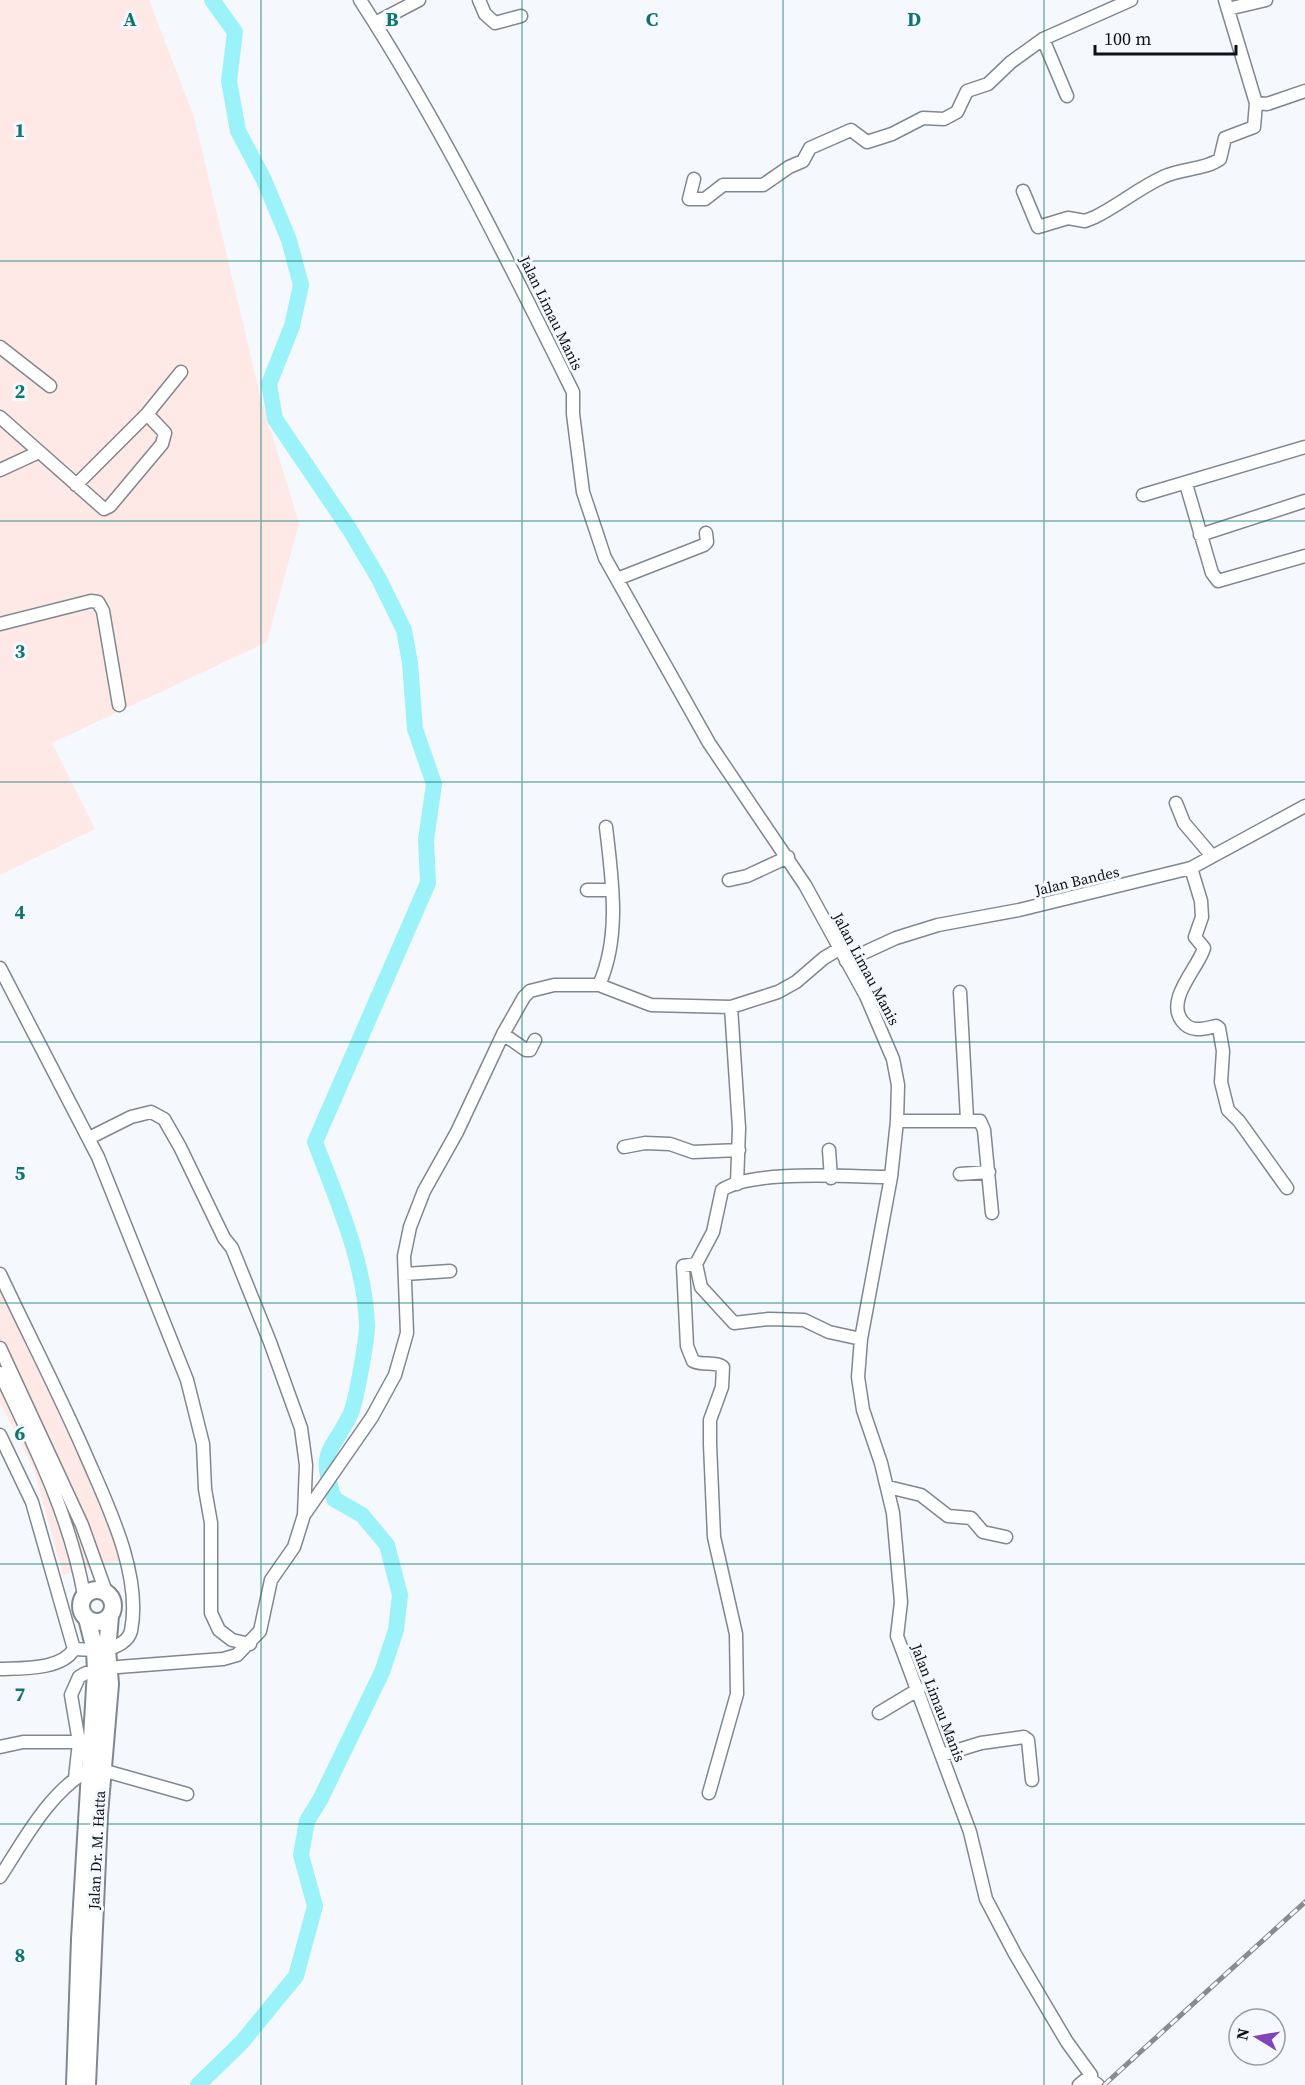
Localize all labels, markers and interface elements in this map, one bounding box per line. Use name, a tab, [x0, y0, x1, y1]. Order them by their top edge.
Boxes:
text: A	[123, 5, 137, 33]
text: B	[385, 5, 399, 33]
text: C	[646, 5, 658, 33]
text: D	[907, 5, 921, 33]
scale bar	[1095, 18, 1236, 56]
text: 100 m	[1104, 26, 1151, 51]
text: 1	[15, 116, 25, 144]
street label: Jalan Limau Manis	[514, 251, 588, 374]
text: 2	[15, 377, 26, 405]
text: 3	[15, 637, 26, 665]
street label: Jalan Bandes	[1032, 861, 1121, 901]
text: 4	[15, 898, 26, 926]
street label: Jalan Limau Manis	[827, 908, 905, 1029]
text: 5	[15, 1159, 26, 1187]
text: 6	[15, 1419, 26, 1447]
street label: Jalan Limau Manis	[906, 1640, 971, 1765]
text: 7	[15, 1680, 26, 1708]
street label: Jalan Dr. M. Hatta	[83, 1790, 110, 1911]
text: 8	[15, 1941, 25, 1969]
north arrow	[1227, 2007, 1287, 2067]
text: N	[1230, 2026, 1254, 2042]

